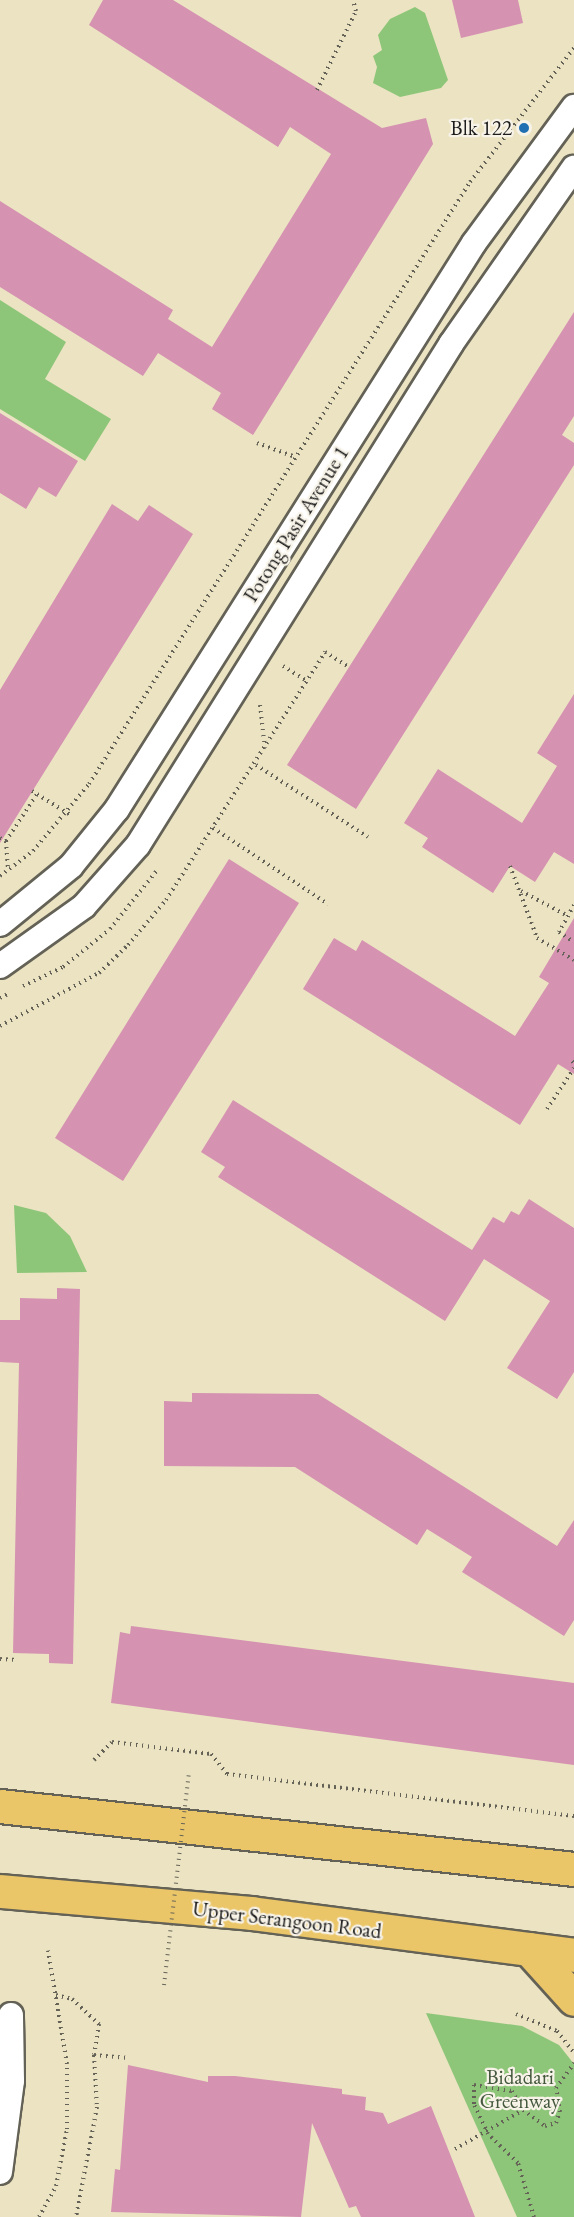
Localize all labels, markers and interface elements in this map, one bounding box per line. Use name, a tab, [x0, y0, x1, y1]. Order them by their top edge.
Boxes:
place label: Blk 122	[450, 115, 512, 141]
marker: Blk 122	[517, 121, 531, 135]
street label: Potong Pasir Avenue 1	[238, 441, 354, 607]
street label: Upper Serangoon Road	[191, 1896, 383, 1944]
park label: Bidadari Greenway	[480, 2064, 560, 2114]

